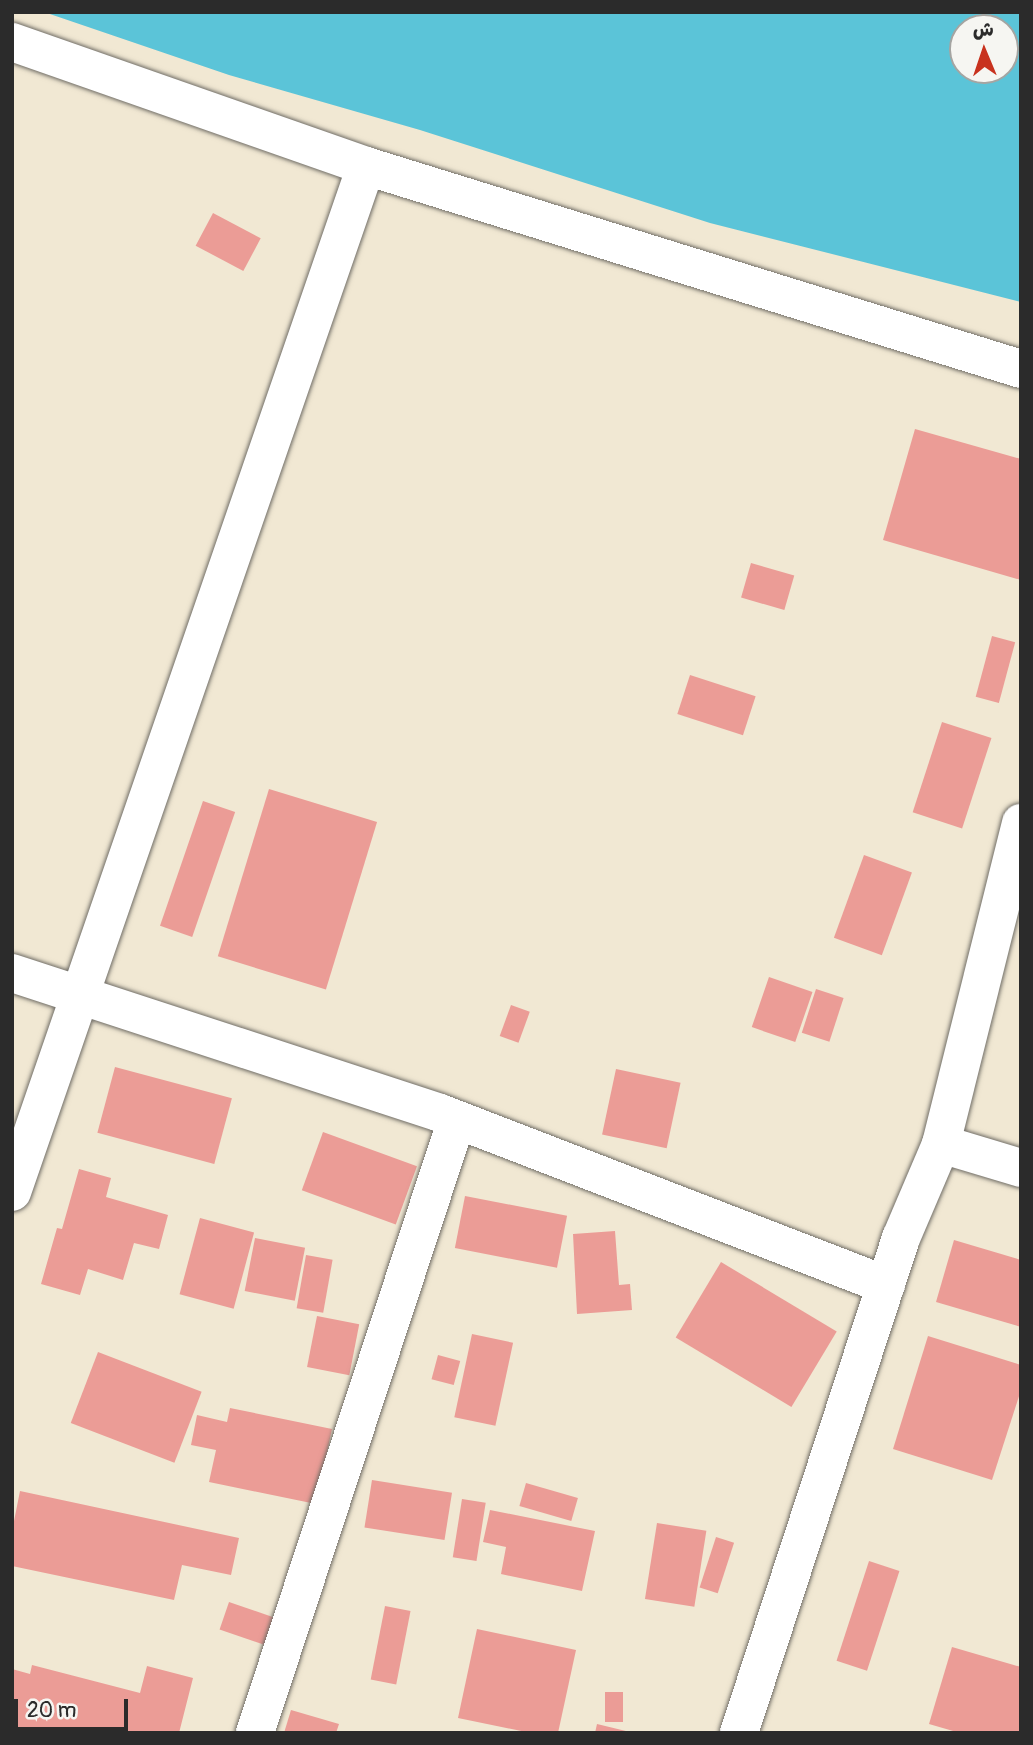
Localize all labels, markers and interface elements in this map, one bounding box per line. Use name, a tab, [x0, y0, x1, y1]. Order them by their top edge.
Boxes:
north arrow	[949, 14, 1019, 84]
text: ش	[972, 18, 994, 42]
scale bar	[18, 1686, 131, 1730]
text: 20 m	[27, 1697, 76, 1724]

